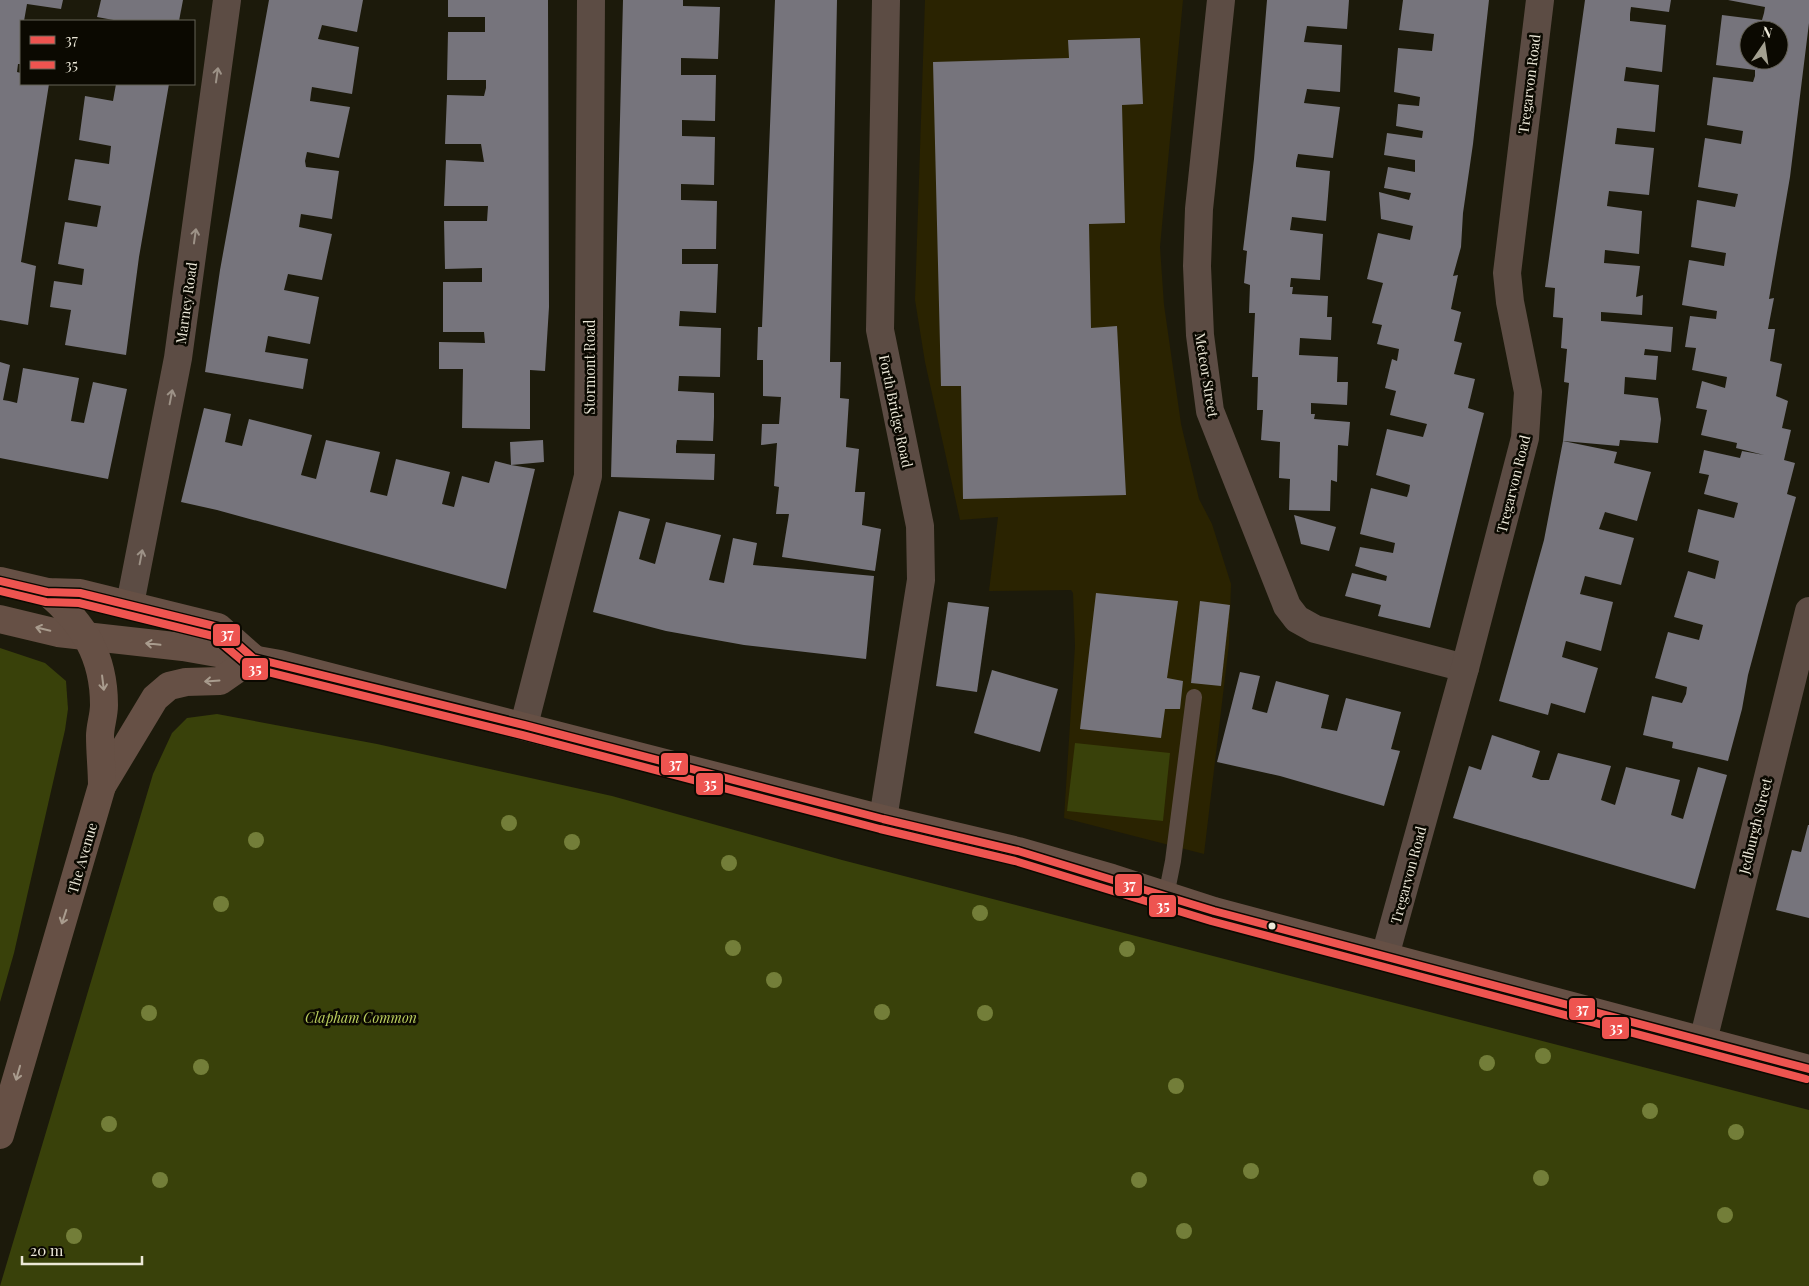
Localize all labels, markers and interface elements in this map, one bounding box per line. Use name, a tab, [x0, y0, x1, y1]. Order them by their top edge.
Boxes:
legend	[20, 20, 195, 85]
north arrow	[1739, 20, 1789, 70]
text: N	[1760, 21, 1774, 42]
text: 37	[65, 29, 78, 49]
street label: Tregarvon Road	[1513, 33, 1545, 135]
text: 35	[65, 54, 78, 74]
one-way arrow	[212, 68, 222, 84]
one-way arrow	[190, 229, 200, 245]
street label: Marney Road	[171, 261, 201, 345]
street label: Stormont Road	[580, 320, 599, 414]
street label: Meteor Street	[1191, 331, 1223, 420]
street label: Forth Bridge Road	[875, 353, 917, 469]
one-way arrow	[166, 389, 176, 405]
street label: Tregarvon Road	[1492, 433, 1534, 535]
one-way arrow	[137, 549, 146, 565]
line badge: 37	[212, 623, 241, 647]
one-way arrow	[36, 624, 52, 634]
text: 37	[220, 624, 234, 643]
one-way arrow	[145, 639, 161, 649]
line badge: 35	[241, 657, 269, 681]
text: 35	[248, 659, 262, 678]
one-way arrow	[98, 674, 108, 690]
one-way arrow	[204, 677, 220, 686]
line badge: 37	[660, 752, 689, 776]
text: 37	[668, 754, 682, 773]
line badge: 35	[695, 772, 724, 796]
text: 35	[703, 774, 717, 793]
street label: Jedburgh Street	[1734, 775, 1776, 877]
street label: The Avenue	[63, 820, 101, 896]
street label: Tregarvon Road	[1386, 824, 1430, 926]
line badge: 37	[1114, 873, 1143, 897]
text: 37	[1122, 875, 1136, 894]
line badge: 35	[1148, 894, 1177, 918]
text: 35	[1156, 896, 1170, 915]
one-way arrow	[59, 909, 68, 924]
unlabelled marker	[1267, 921, 1277, 931]
line badge: 37	[1568, 997, 1596, 1021]
text: 37	[1575, 999, 1589, 1018]
park label: Clapham Common	[305, 1008, 417, 1027]
line badge: 35	[1601, 1016, 1630, 1040]
text: 35	[1609, 1018, 1623, 1037]
one-way arrow	[12, 1064, 22, 1080]
scale bar	[22, 1234, 142, 1266]
text: 20 m	[30, 1240, 64, 1260]

